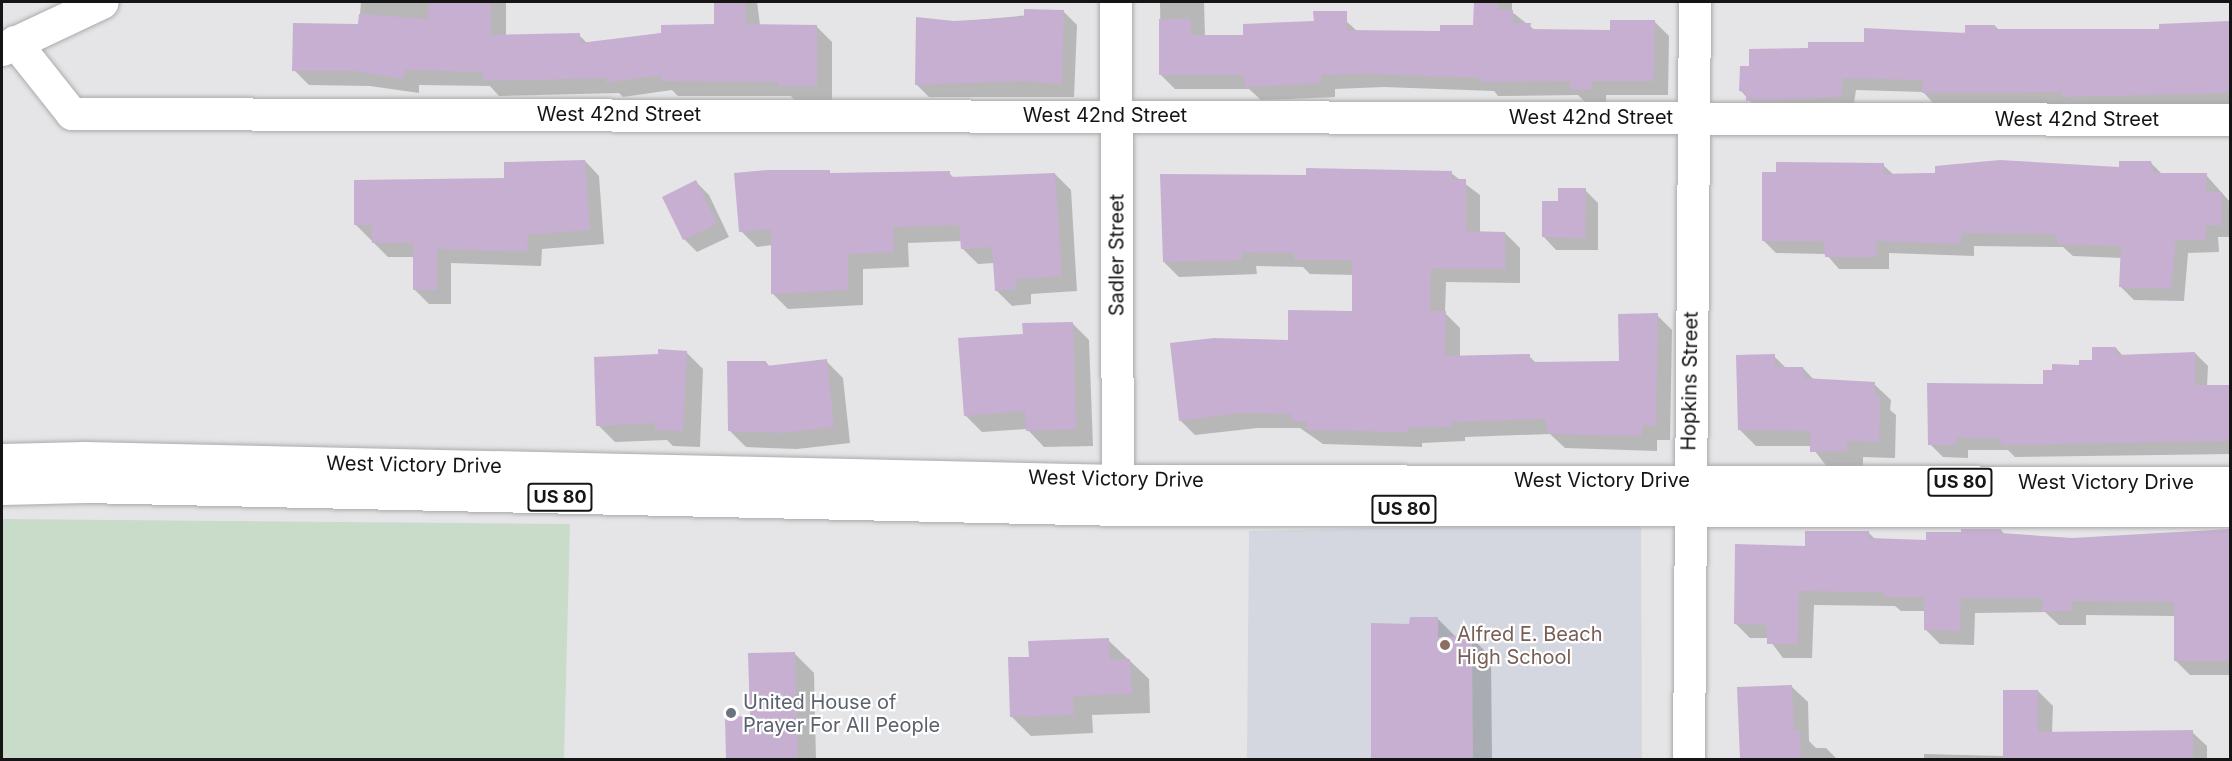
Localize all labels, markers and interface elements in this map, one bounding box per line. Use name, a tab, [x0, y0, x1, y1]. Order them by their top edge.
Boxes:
street label: West 42nd Street	[537, 102, 701, 126]
street label: West 42nd Street	[1023, 103, 1187, 127]
street label: West 42nd Street	[1509, 105, 1673, 129]
street label: West 42nd Street	[1995, 107, 2159, 131]
street label: Sadler Street	[1105, 194, 1129, 316]
street label: Hopkins Street	[1677, 311, 1703, 451]
street label: West Victory Drive	[326, 451, 502, 479]
street label: West Victory Drive	[1028, 465, 1204, 493]
road number: US 80	[1927, 467, 1993, 497]
street label: West Victory Drive	[1514, 468, 1690, 492]
street label: West Victory Drive	[2018, 470, 2194, 494]
road number: US 80	[527, 482, 593, 512]
road number: US 80	[1371, 494, 1437, 524]
place label: Alfred E. Beach High School	[1457, 622, 1603, 669]
marker: Alfred E. Beach High School	[1438, 638, 1452, 652]
place label: United House of Prayer For All People	[743, 690, 940, 737]
marker: United House of Prayer For All People	[724, 706, 738, 720]

